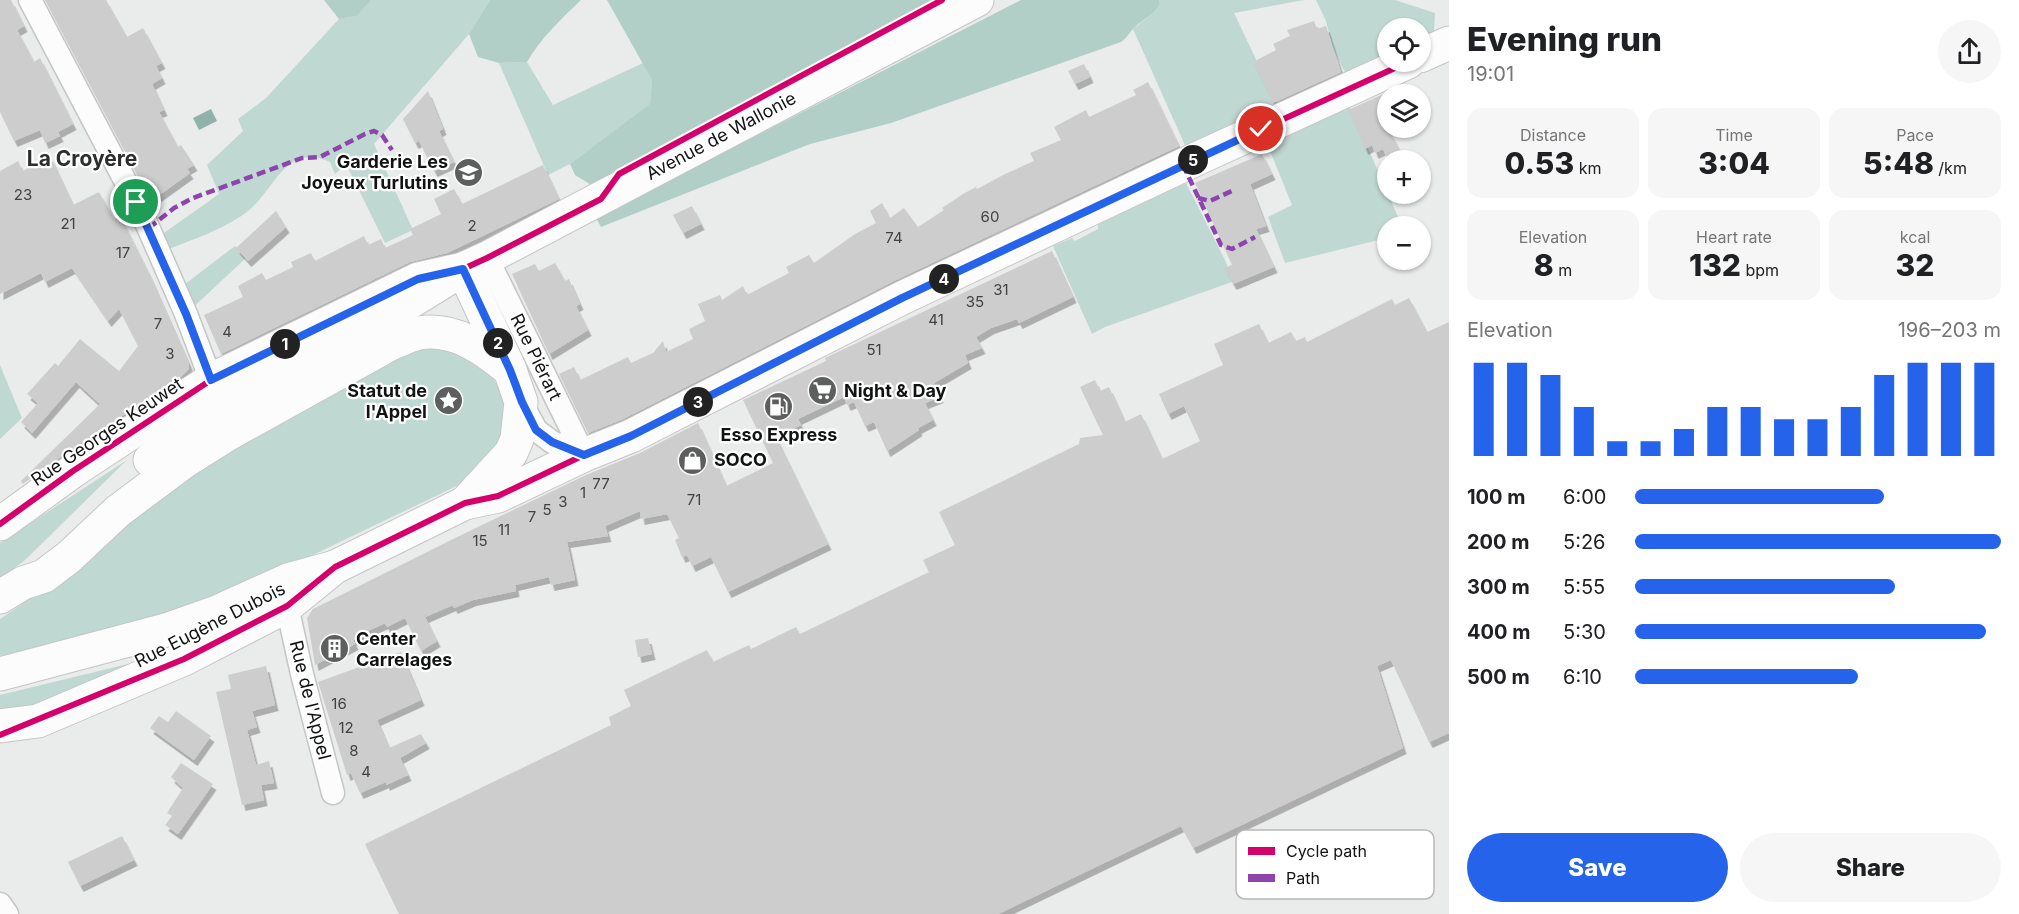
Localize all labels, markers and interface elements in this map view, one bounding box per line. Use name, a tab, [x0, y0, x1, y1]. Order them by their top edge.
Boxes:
map controls	[1377, 18, 1431, 270]
button: locate	[1377, 18, 1431, 72]
text: Evening run	[1467, 19, 1662, 59]
button: share	[1938, 20, 2001, 83]
text: 19:01	[1467, 62, 1514, 86]
button: layers	[1377, 84, 1431, 138]
street label: Avenue de Wallonie	[642, 87, 799, 184]
pin	[1235, 103, 1286, 154]
icon: check	[1244, 112, 1277, 145]
text: Distance	[1520, 125, 1586, 145]
text: Time	[1715, 125, 1753, 145]
text: Pace	[1896, 125, 1934, 145]
pin: 5	[1178, 145, 1208, 175]
text: 0.53	[1505, 145, 1574, 181]
text: 3:04	[1698, 145, 1770, 181]
text: 5:48	[1863, 145, 1934, 181]
district label: La Croyère	[27, 146, 137, 171]
text: 5	[1188, 150, 1198, 170]
button: +	[1377, 150, 1431, 204]
place label: Garderie Les Joyeux Turlutins	[301, 151, 448, 193]
school or university icon: Garderie Les Joyeux Turlutins	[453, 156, 485, 188]
text: km	[1574, 158, 1601, 178]
text: /km	[1934, 158, 1967, 178]
pin	[110, 176, 161, 227]
house number: 23	[14, 185, 32, 204]
icon: arrive	[119, 185, 152, 218]
house number: 60	[981, 207, 999, 226]
house number: 21	[60, 214, 76, 233]
house number: 2	[467, 216, 477, 235]
button: −	[1377, 216, 1431, 270]
text: Elevation	[1519, 227, 1587, 247]
text: Heart rate	[1696, 227, 1772, 247]
text: kcal	[1900, 227, 1930, 247]
house number: 74	[885, 228, 903, 247]
house number: 17	[116, 243, 130, 262]
text: 8	[1534, 247, 1554, 283]
text: 132	[1689, 247, 1741, 283]
text: 32	[1896, 247, 1934, 283]
text: m	[1554, 260, 1572, 280]
text: bpm	[1741, 260, 1779, 280]
pin: 4	[929, 264, 959, 294]
text: 4	[939, 269, 949, 289]
house number: 31	[993, 280, 1009, 299]
house number: 35	[966, 292, 984, 311]
street label: Rue Piérart	[506, 310, 567, 404]
house number: 41	[928, 310, 944, 329]
house number: 7	[154, 314, 162, 333]
text: Elevation	[1467, 318, 1553, 342]
text: 196–203 m	[1898, 318, 2001, 342]
house number: 4	[222, 322, 232, 341]
pin: 2	[483, 328, 513, 358]
pin: 1	[270, 329, 300, 359]
text: 2	[493, 333, 503, 353]
text: 1	[282, 334, 288, 354]
house number: 51	[866, 340, 882, 359]
house number: 3	[165, 344, 175, 363]
street label: Rue Georges Keuwet	[27, 373, 187, 490]
supermarket icon: Night & Day	[807, 375, 839, 407]
place label: Statut de l'Appel	[347, 380, 427, 422]
place label: Night & Day	[844, 380, 947, 401]
place icon: Statut de l'Appel	[432, 385, 464, 417]
pin: 3	[683, 387, 713, 417]
fuel station icon: Esso Express	[763, 390, 795, 422]
text: 3	[693, 392, 703, 412]
place label: Esso Express	[721, 424, 837, 445]
shop icon: SOCO	[677, 444, 709, 476]
place label: SOCO	[714, 449, 767, 470]
house number: 77	[592, 474, 610, 493]
house number: 1	[580, 483, 586, 502]
text: 100 m	[1467, 485, 1526, 509]
text: 6:00	[1563, 485, 1606, 509]
house number: 71	[687, 490, 701, 509]
house number: 3	[558, 492, 568, 511]
house number: 5	[542, 500, 552, 519]
house number: 7	[528, 507, 536, 526]
house number: 11	[498, 520, 510, 539]
text: 200 m	[1467, 530, 1530, 554]
text: 5:26	[1563, 530, 1606, 554]
house number: 15	[472, 531, 488, 550]
text: 300 m	[1467, 575, 1530, 599]
text: 5:55	[1563, 575, 1605, 599]
street label: Rue Eugène Dubois	[131, 577, 289, 672]
text: 400 m	[1467, 620, 1531, 644]
text: 5:30	[1563, 620, 1606, 644]
place label: Center Carrelages	[356, 628, 452, 670]
building icon: Center Carrelages	[319, 633, 351, 665]
street label: Rue de l'Appel	[286, 638, 335, 762]
text: 500 m	[1467, 665, 1530, 689]
text: 6:10	[1563, 665, 1602, 689]
house number: 16	[331, 694, 347, 713]
house number: 12	[338, 718, 354, 737]
house number: 8	[349, 741, 359, 760]
house number: 4	[361, 762, 371, 781]
legend	[1236, 830, 1434, 899]
button: Save	[1467, 833, 1728, 902]
button: Share	[1740, 833, 2001, 902]
text: Cycle path	[1286, 841, 1367, 861]
text: Path	[1286, 868, 1320, 888]

